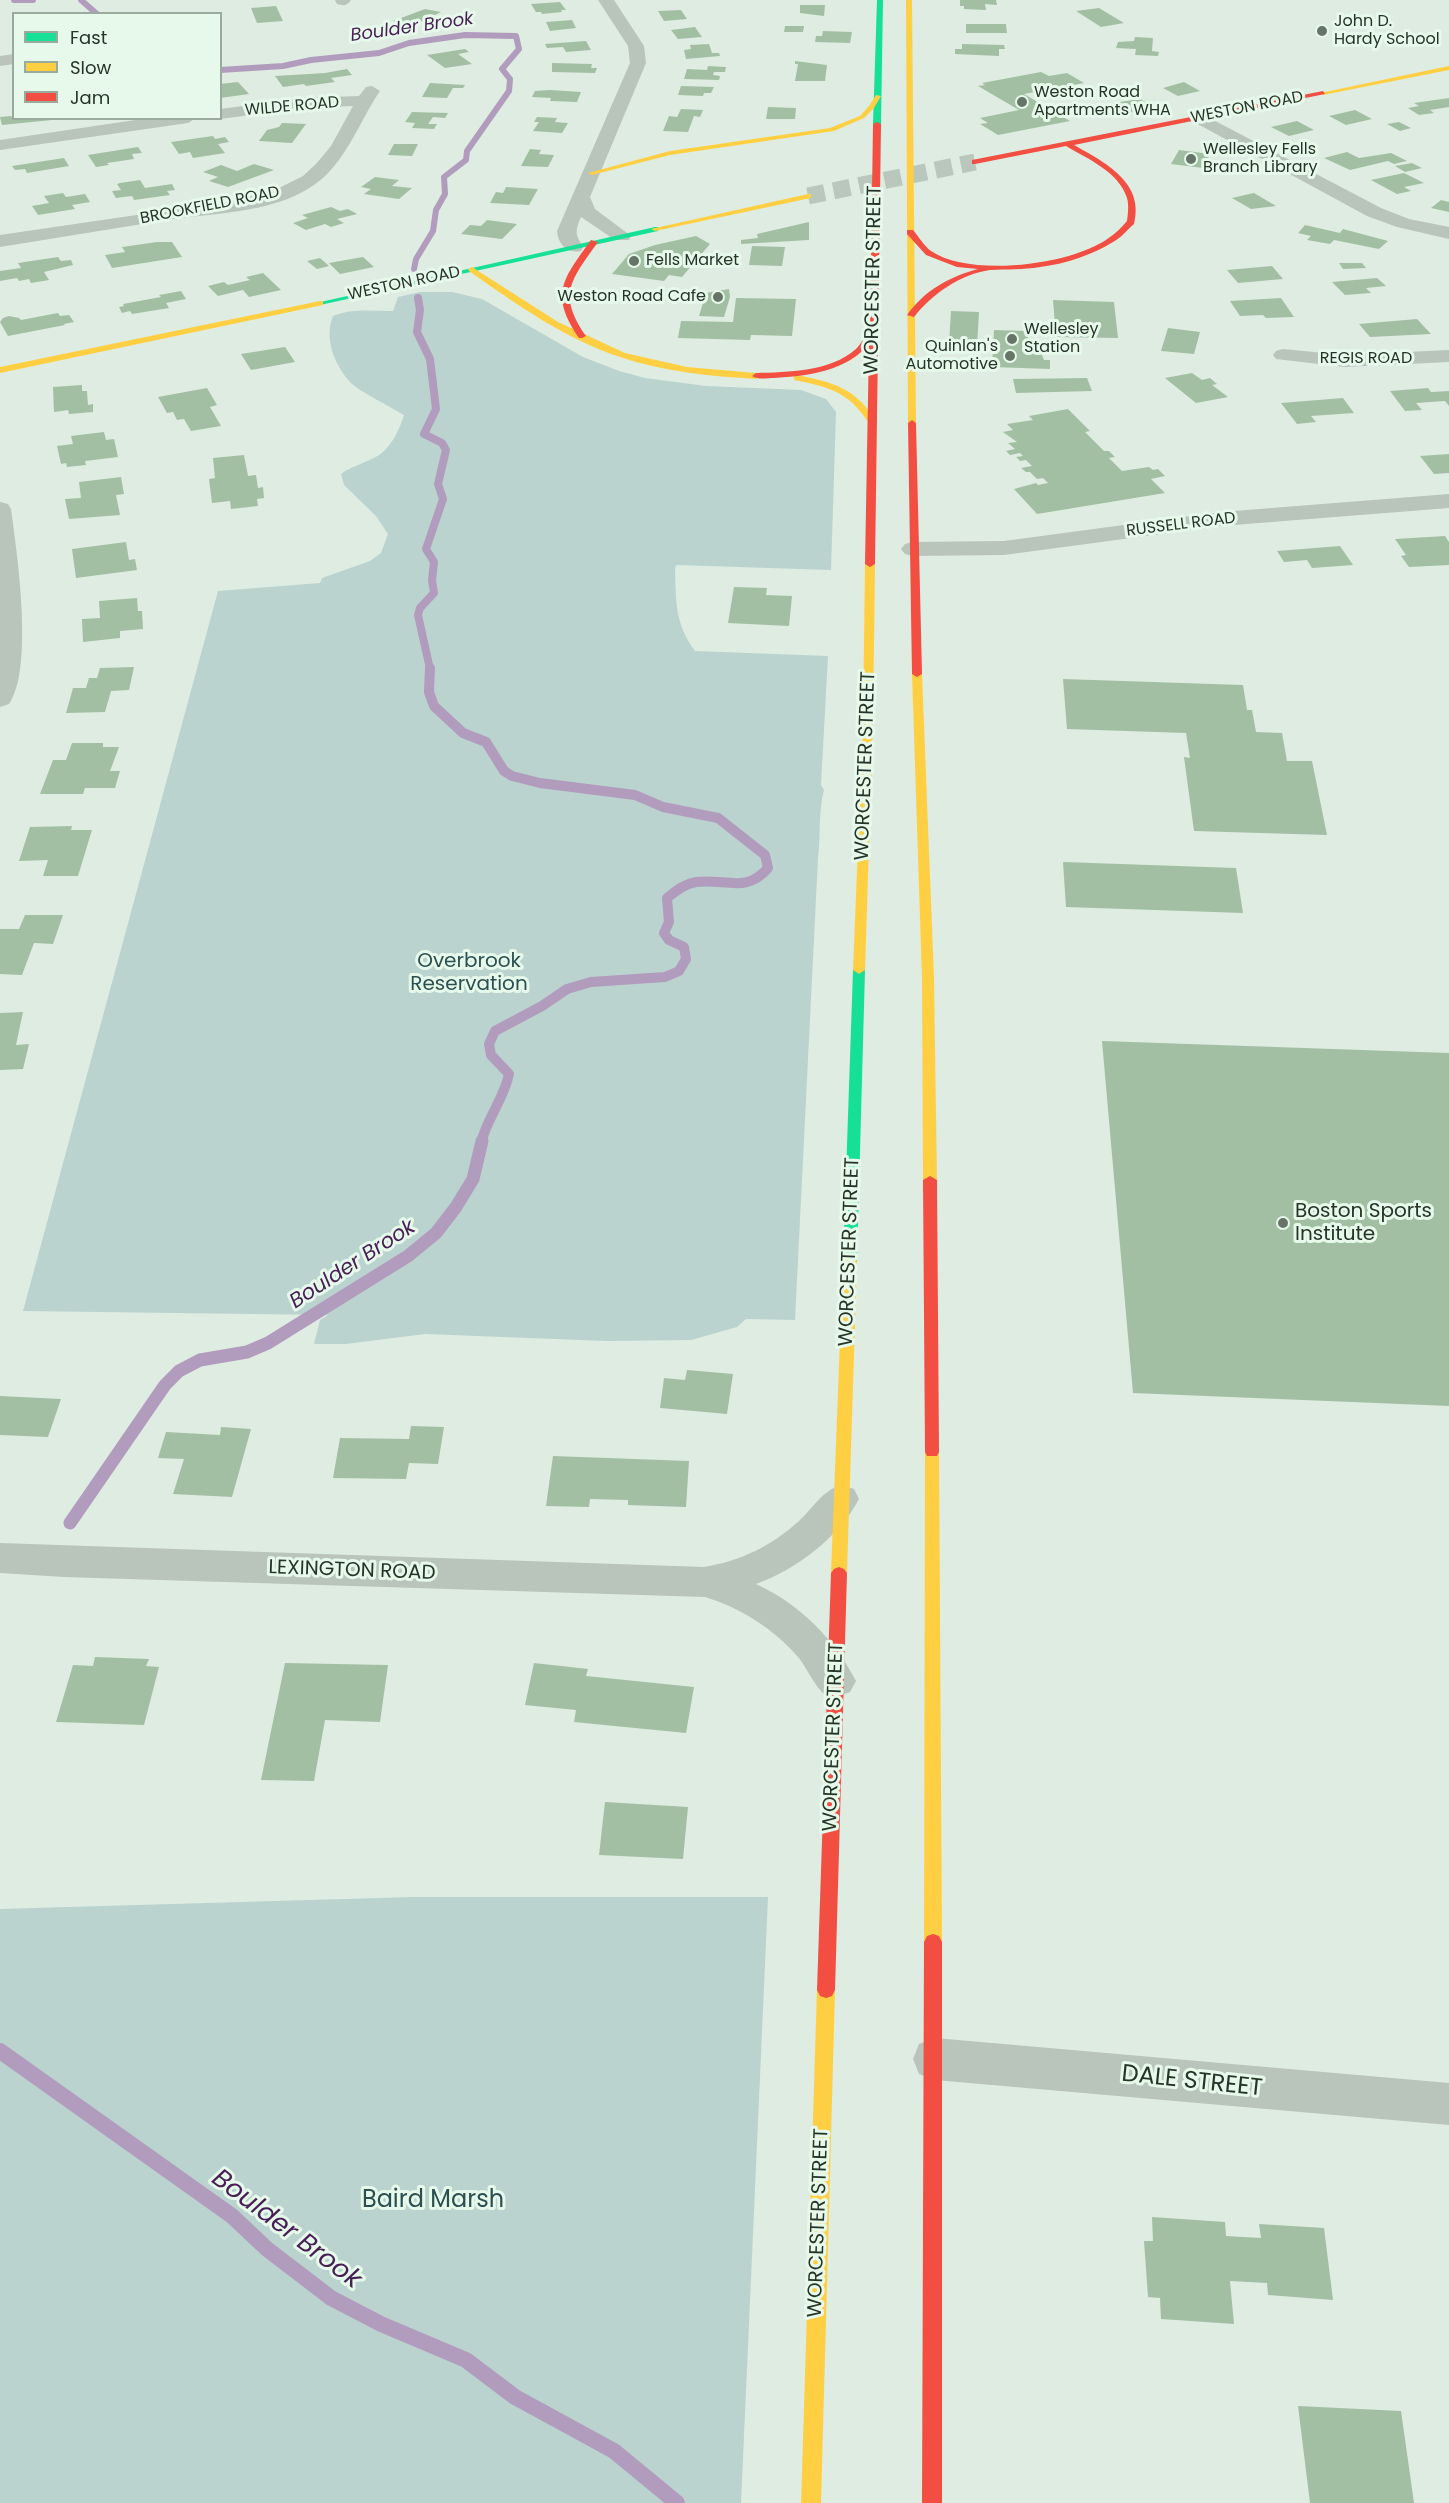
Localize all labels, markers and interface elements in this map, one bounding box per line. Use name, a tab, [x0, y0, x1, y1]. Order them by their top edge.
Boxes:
water label: Boulder Brook	[349, 9, 475, 47]
legend	[12, 12, 222, 120]
place label: John D. Hardy School	[1334, 12, 1440, 50]
marker: John D. Hardy School	[1315, 24, 1329, 38]
text: Fast	[70, 25, 107, 50]
text: Slow	[70, 55, 111, 80]
place label: Weston Road Apartments WHA	[1034, 83, 1171, 121]
text: Jam	[70, 85, 110, 110]
street label: WESTON ROAD	[1189, 88, 1305, 128]
street label: WILDE ROAD	[244, 93, 340, 121]
marker: Weston Road Apartments WHA	[1015, 95, 1029, 109]
place label: Wellesley Fells Branch Library	[1203, 140, 1317, 178]
marker: Wellesley Fells Branch Library	[1184, 152, 1198, 166]
street label: BROOKFIELD ROAD	[139, 183, 281, 229]
street label: WORCESTER STREET	[860, 185, 888, 375]
place label: Fells Market	[646, 251, 739, 271]
marker: Fells Market	[627, 254, 641, 268]
street label: WESTON ROAD	[346, 263, 462, 305]
place label: Weston Road Cafe	[557, 287, 706, 307]
marker: Weston Road Cafe	[711, 290, 725, 304]
place label: Wellesley Station	[1024, 320, 1099, 358]
marker: Wellesley Station	[1005, 332, 1019, 346]
place label: Quinlan's Automotive	[906, 337, 998, 375]
marker: Quinlan's Automotive	[1003, 349, 1017, 363]
street label: REGIS ROAD	[1320, 349, 1412, 369]
street label: RUSSELL ROAD	[1125, 509, 1237, 541]
street label: WORCESTER STREET	[851, 671, 881, 861]
park label: Overbrook Reservation	[410, 950, 528, 997]
street label: WORCESTER STREET	[835, 1157, 865, 1347]
place label: Boston Sports Institute	[1295, 1200, 1432, 1247]
water label: Boulder Brook	[285, 1215, 421, 1315]
marker: Boston Sports Institute	[1276, 1216, 1290, 1230]
street label: LEXINGTON ROAD	[268, 1556, 436, 1586]
street label: WORCESTER STREET	[819, 1642, 849, 1832]
street label: DALE STREET	[1120, 2060, 1264, 2104]
street label: WORCESTER STREET	[804, 2128, 834, 2318]
water label: Boulder Brook	[205, 2164, 367, 2296]
park label: Baird Marsh	[362, 2187, 504, 2215]

